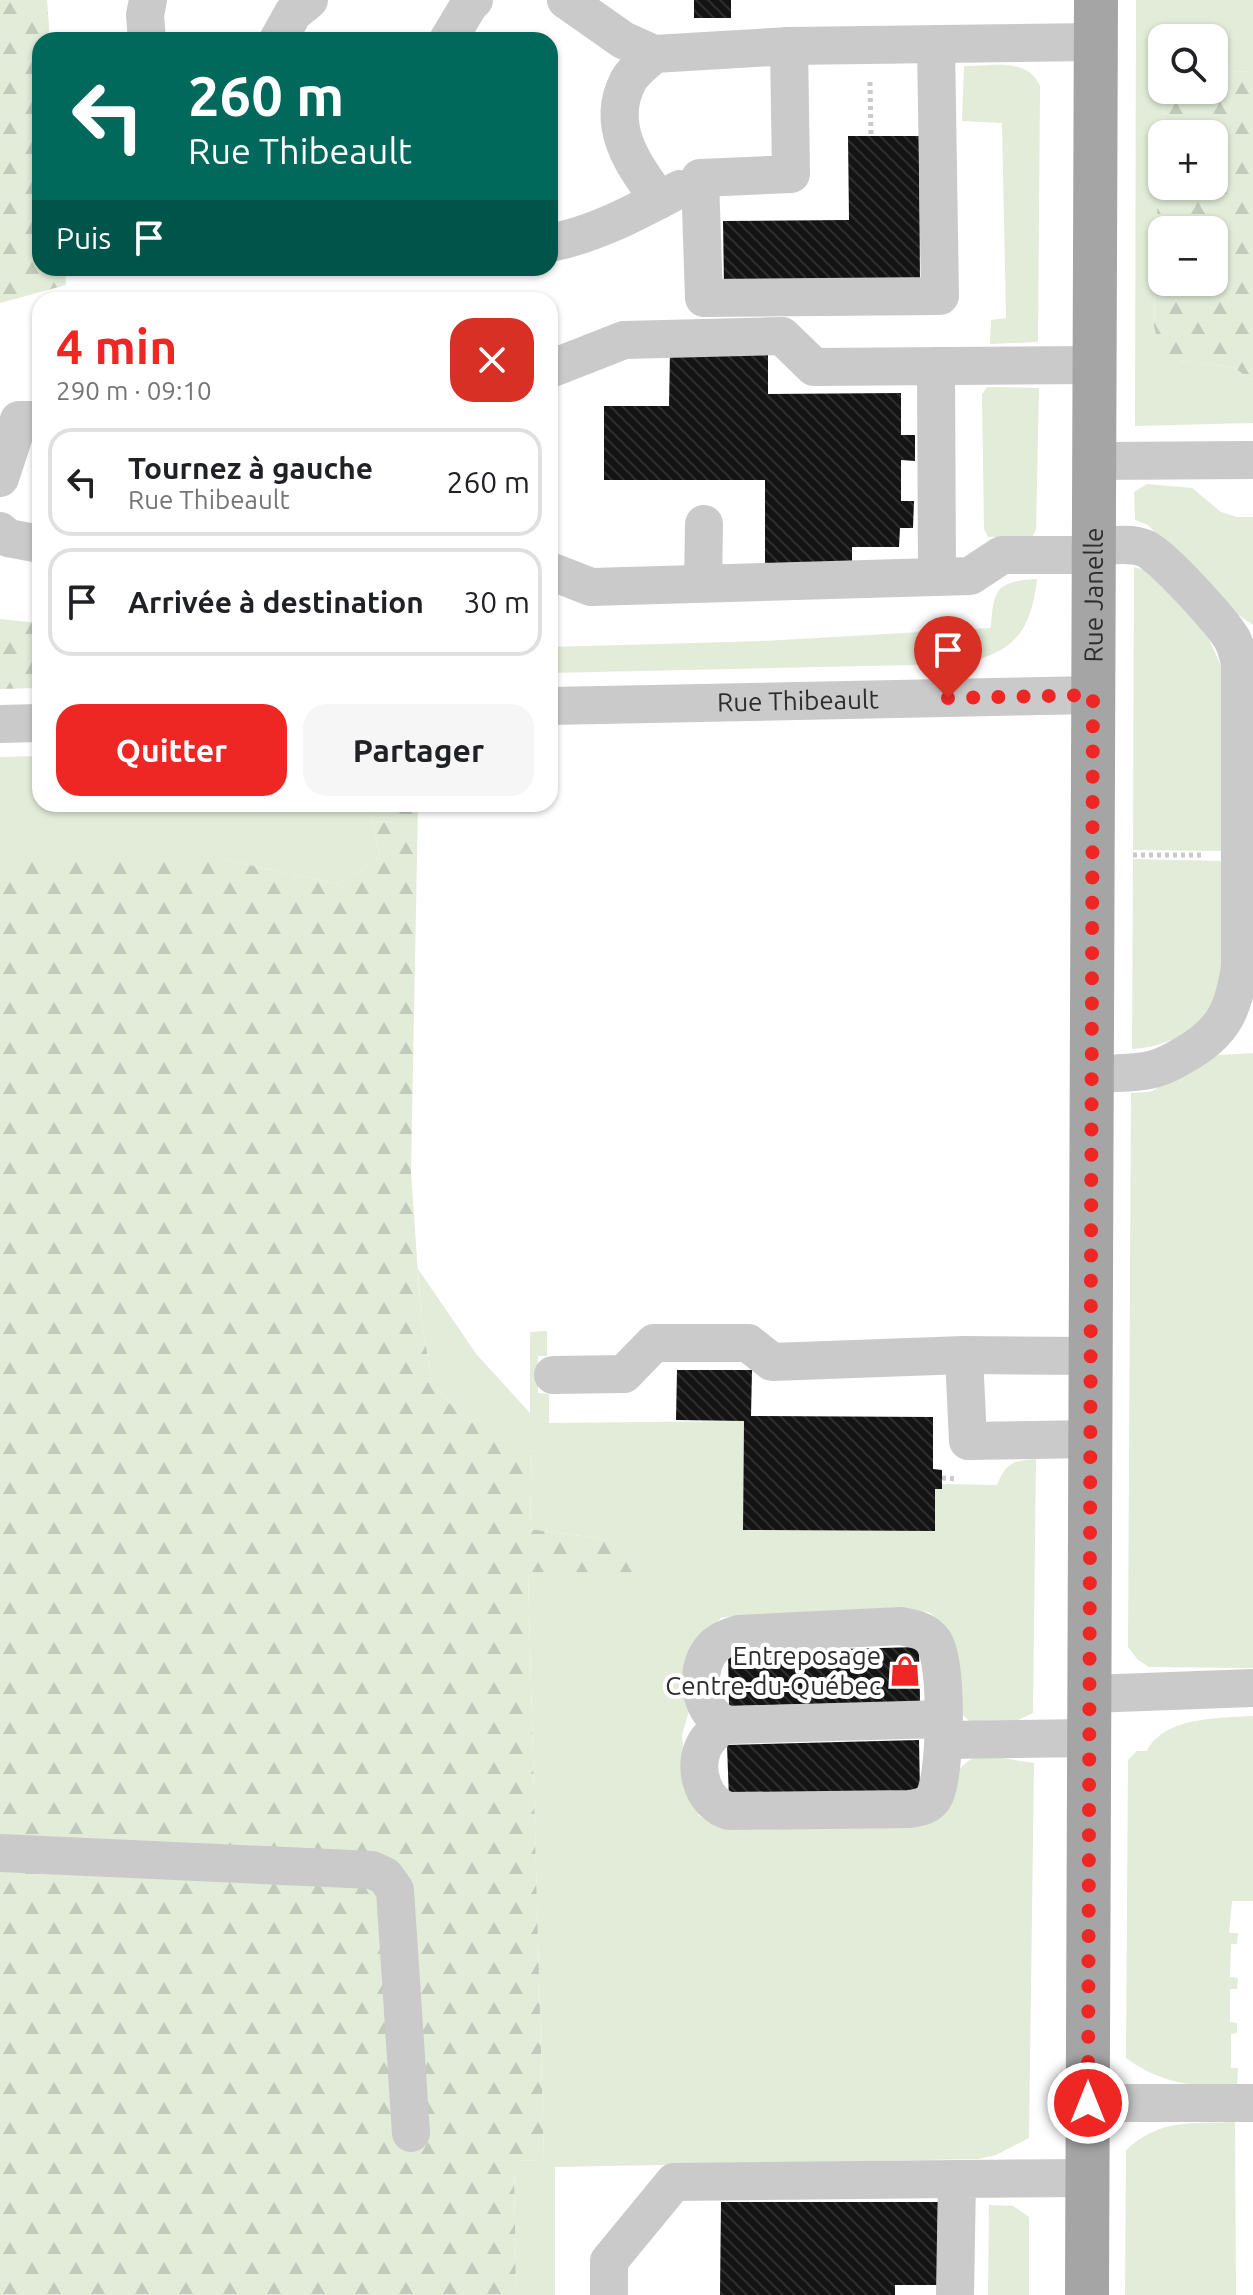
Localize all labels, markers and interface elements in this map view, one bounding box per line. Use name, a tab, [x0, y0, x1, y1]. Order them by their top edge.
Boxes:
map controls	[1148, 24, 1228, 296]
button: search	[1148, 24, 1228, 104]
icon: left	[56, 64, 160, 168]
text: 260 m	[188, 64, 344, 127]
button: +	[1148, 120, 1228, 200]
text: Rue Thibeault	[188, 130, 412, 171]
icon: arrive	[127, 216, 171, 260]
button: −	[1148, 216, 1228, 296]
text: Puis	[56, 221, 111, 255]
button: close	[450, 318, 534, 402]
text: 4 min	[56, 319, 177, 373]
text: 290 m · 09:10	[56, 376, 212, 405]
text: Tournez à gauche	[128, 451, 373, 485]
icon: left	[60, 460, 104, 504]
text: 260 m	[446, 465, 530, 499]
text: Rue Thibeault	[128, 485, 290, 514]
street label: Rue Janelle	[1078, 528, 1108, 662]
icon: arrive	[60, 580, 104, 624]
text: Arrivée à destination	[128, 585, 424, 619]
text: 30 m	[463, 585, 530, 619]
pin	[914, 616, 982, 698]
icon: arrive	[926, 628, 970, 672]
street label: Rue Thibeault	[717, 684, 879, 717]
button: Quitter	[56, 704, 287, 796]
button: Partager	[303, 704, 534, 796]
place label: Entreposage Centre-du-Québec	[665, 1641, 881, 1700]
shop icon: Entreposage Centre-du-Québec	[888, 1654, 922, 1688]
position arrow	[1046, 2061, 1130, 2145]

